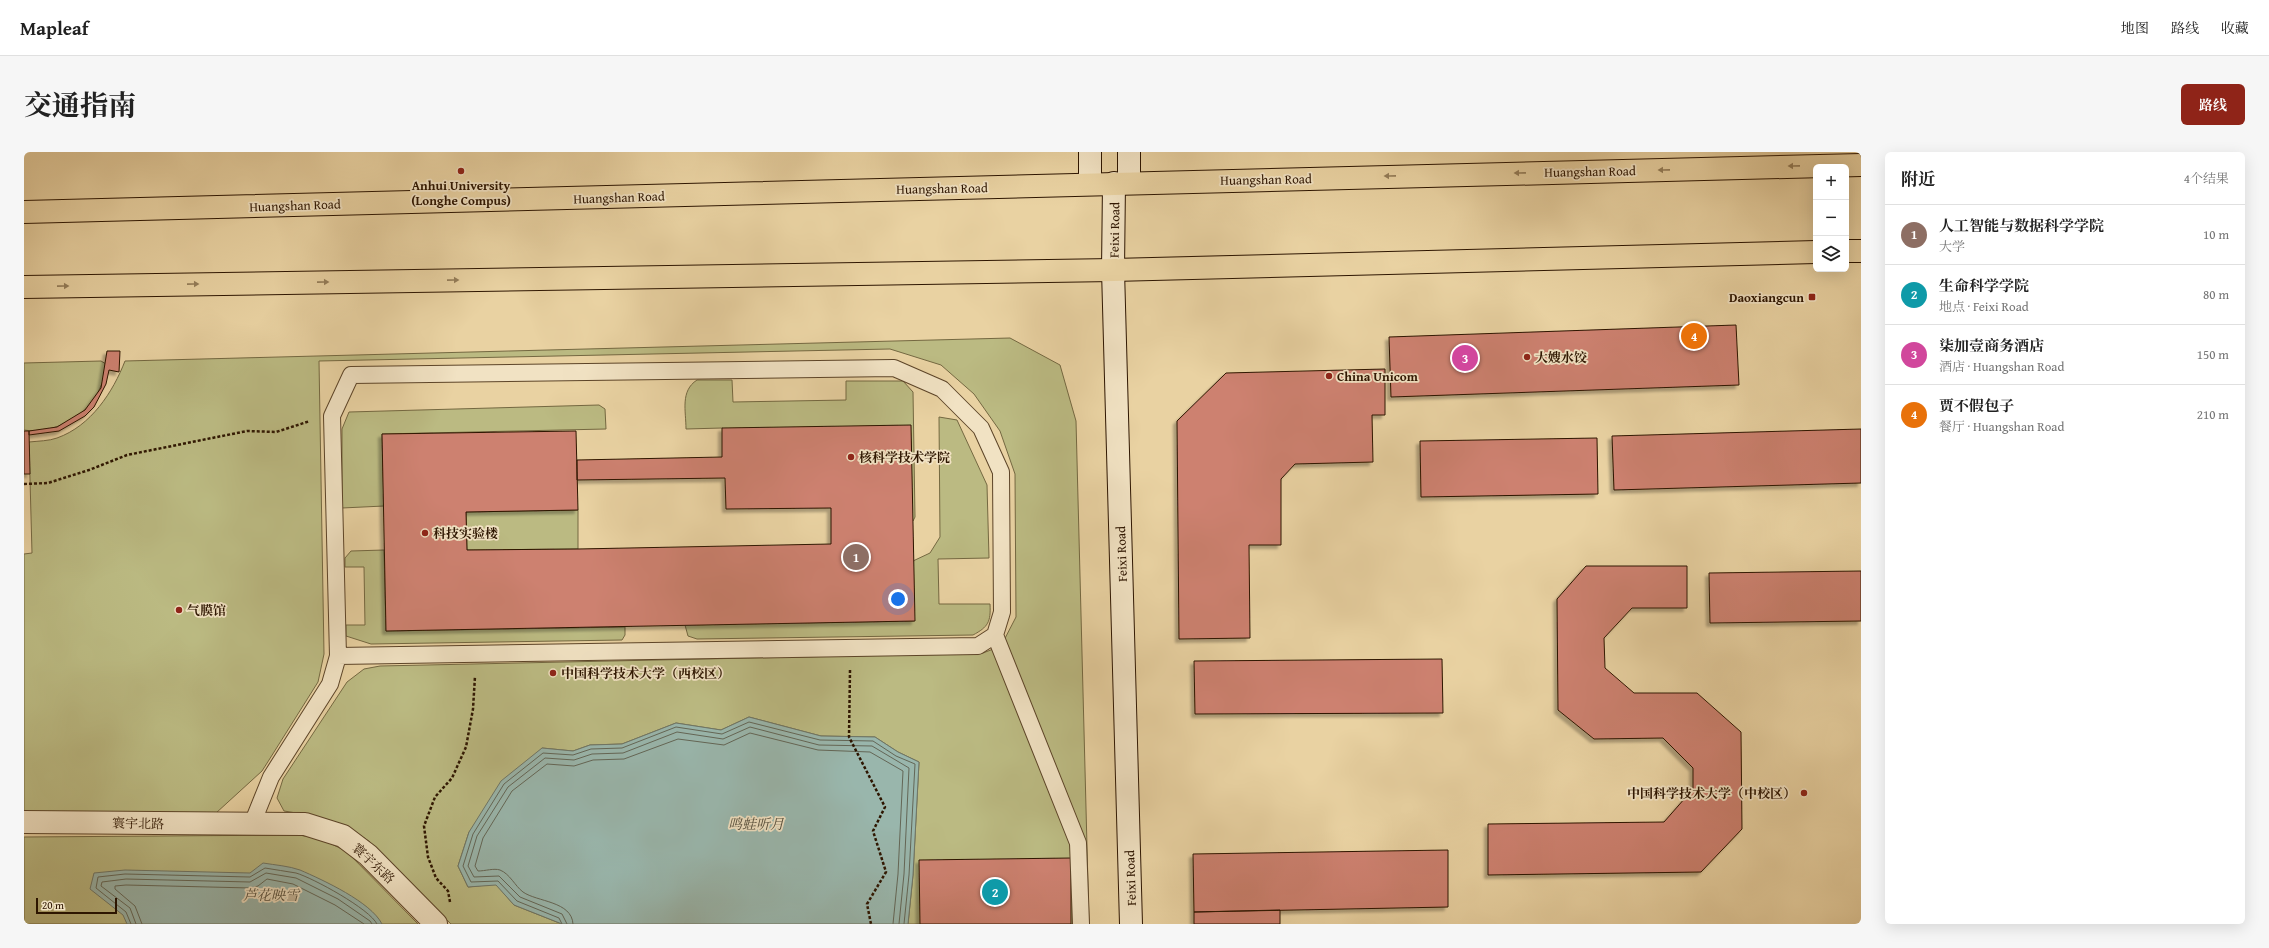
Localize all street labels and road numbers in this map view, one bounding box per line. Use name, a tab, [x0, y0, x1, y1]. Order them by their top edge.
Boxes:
street label: Huangshan Road	[1544, 161, 1636, 182]
street label: Huangshan Road	[1220, 169, 1312, 190]
street label: Huangshan Road	[896, 178, 988, 199]
street label: Huangshan Road	[573, 186, 665, 209]
street label: Huangshan Road	[249, 194, 341, 217]
street label: Feixi Road	[1105, 202, 1124, 258]
street label: Feixi Road	[1111, 526, 1132, 582]
street label: 寰宇北路	[112, 814, 164, 833]
street label: 寰宇东路	[348, 839, 399, 888]
street label: Feixi Road	[1120, 850, 1141, 906]

